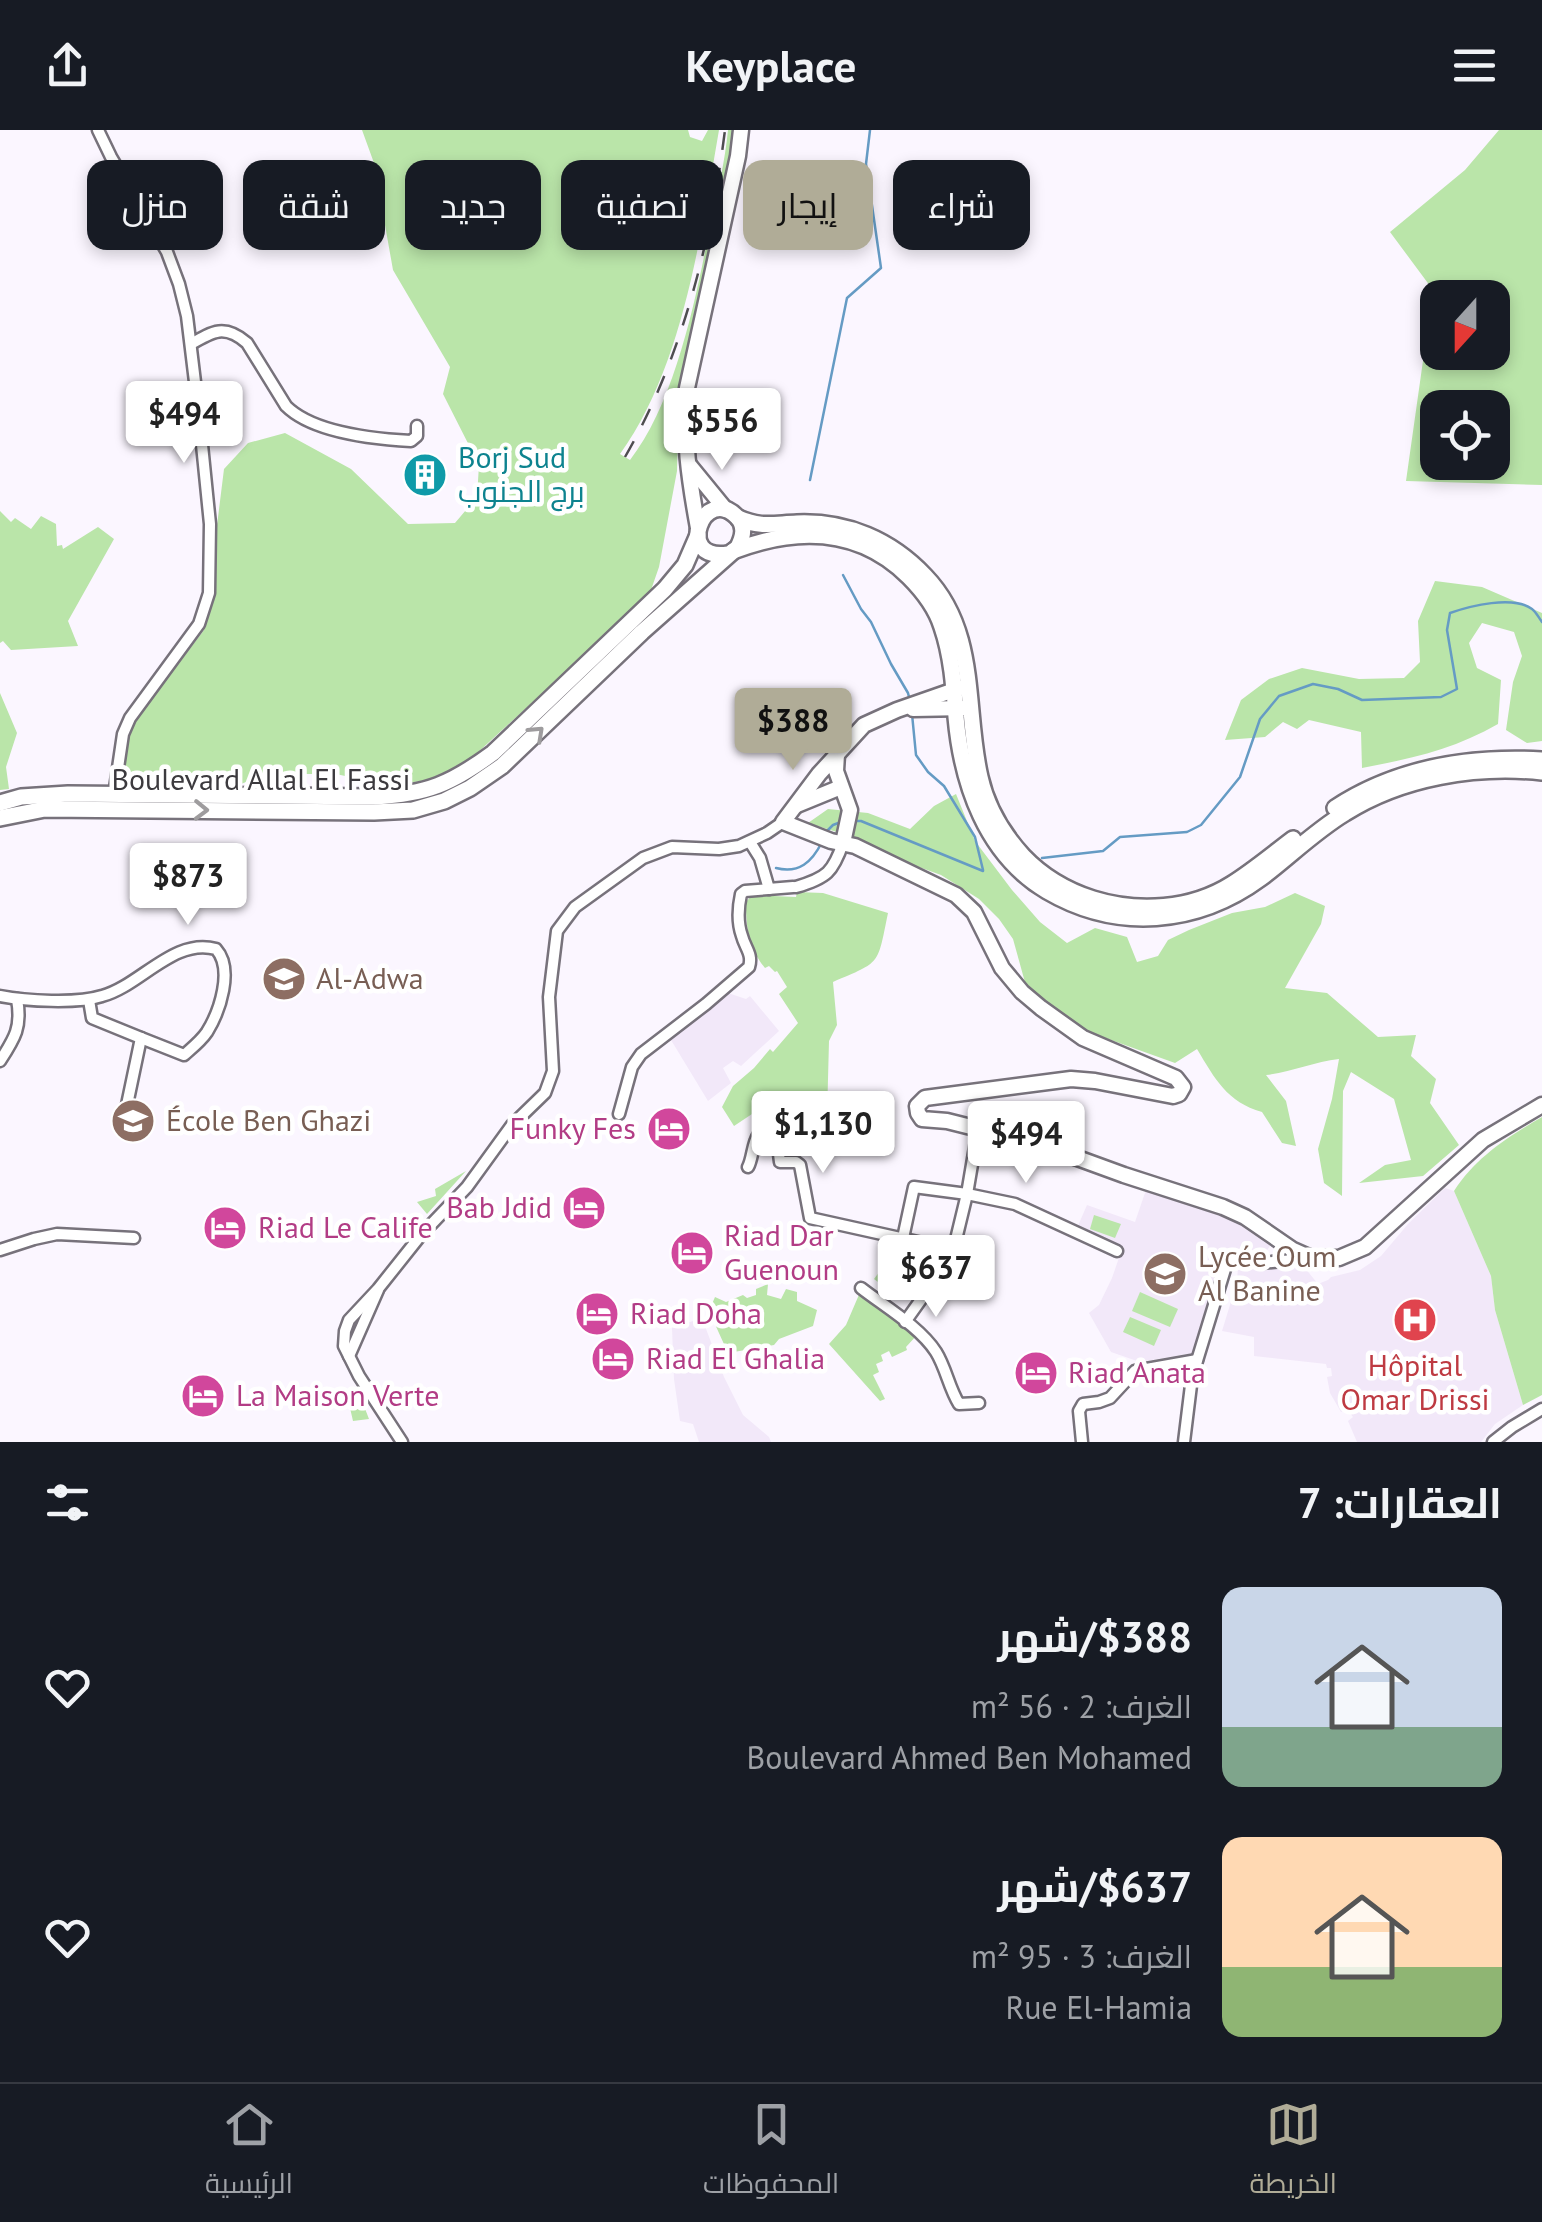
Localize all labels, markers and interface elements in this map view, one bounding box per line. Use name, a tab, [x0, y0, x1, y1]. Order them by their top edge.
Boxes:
text: Keyplace	[686, 36, 856, 94]
icon: share	[40, 38, 95, 93]
icon: menu	[1447, 38, 1502, 93]
chip: منزل	[87, 160, 223, 250]
chip: شقة	[243, 160, 385, 250]
chip: جديد	[405, 160, 541, 250]
chip: تصفية	[561, 160, 723, 250]
chip: إيجار	[743, 160, 873, 250]
chip: شراء	[893, 160, 1030, 250]
north arrow	[1420, 280, 1510, 370]
map controls	[1420, 280, 1510, 480]
pin: $494	[125, 381, 243, 466]
pin: $556	[663, 388, 781, 473]
button: locate	[1420, 390, 1510, 480]
text: $494	[148, 392, 220, 434]
text: $556	[686, 399, 758, 441]
place label: Borj Sud برج الجنوب	[458, 437, 585, 512]
building icon: Borj Sud برج الجنوب	[402, 452, 448, 498]
pin: $388	[734, 688, 852, 773]
text: $388	[757, 699, 829, 741]
one-way arrow	[525, 727, 544, 745]
street label: Boulevard Allal El Fassi	[111, 759, 411, 798]
one-way arrow	[194, 800, 210, 821]
pin: $873	[129, 843, 247, 928]
text: $873	[152, 854, 224, 896]
school or university icon: Al-Adwa	[261, 956, 307, 1002]
place label: Al-Adwa	[316, 958, 424, 997]
pin: $1,130	[742, 1091, 904, 1176]
school or university icon: École Ben Ghazi	[110, 1098, 156, 1144]
place label: École Ben Ghazi	[166, 1100, 371, 1139]
pin: $494	[967, 1101, 1085, 1186]
text: $1,130	[774, 1102, 872, 1144]
hotel icon: Funky Fes	[646, 1106, 692, 1152]
place label: Funky Fes	[509, 1108, 636, 1147]
text: $494	[990, 1112, 1062, 1154]
hotel icon: Bab Jdid	[561, 1185, 607, 1231]
place label: Bab Jdid	[446, 1187, 552, 1226]
hotel icon: Riad Le Calife	[202, 1205, 248, 1251]
place label: Riad Le Calife	[258, 1207, 433, 1246]
place label: Riad Dar Guenoun	[724, 1215, 839, 1288]
hotel icon: Riad Dar Guenoun	[669, 1230, 715, 1276]
pin: $637	[877, 1235, 995, 1320]
place label: Lycée Oum Al Banine	[1198, 1236, 1336, 1309]
text: $637	[900, 1246, 972, 1288]
school or university icon: Lycée Oum Al Banine	[1142, 1251, 1188, 1297]
hotel icon: Riad Doha	[574, 1291, 620, 1337]
place label: Riad Doha	[630, 1293, 762, 1332]
hospital icon: Hôpital Omar Drissi	[1392, 1297, 1438, 1343]
hotel icon: Riad El Ghalia	[590, 1336, 636, 1382]
place label: Riad El Ghalia	[646, 1338, 825, 1377]
place label: Hôpital Omar Drissi	[1340, 1345, 1490, 1418]
hotel icon: Riad Anata	[1013, 1350, 1059, 1396]
place label: Riad Anata	[1068, 1352, 1206, 1391]
hotel icon: La Maison Verte	[180, 1373, 226, 1419]
place label: La Maison Verte	[236, 1375, 439, 1414]
icon: filters	[40, 1475, 95, 1530]
text: العقارات: 7	[1298, 1475, 1502, 1530]
text: $388/شهر	[997, 1609, 1192, 1664]
icon: home	[1302, 1627, 1422, 1747]
icon: heart	[40, 1660, 95, 1715]
text: الغرف: 2 · 56 m²	[971, 1685, 1192, 1727]
text: Boulevard Ahmed Ben Mohamed	[747, 1736, 1192, 1778]
text: $637/شهر	[997, 1859, 1192, 1914]
icon: home	[1302, 1877, 1422, 1997]
icon: heart	[40, 1910, 95, 1965]
text: الغرف: 3 · 95 m²	[971, 1935, 1192, 1977]
text: Rue El-Hamia	[1005, 1986, 1192, 2028]
tab: الرئيسية	[205, 2097, 293, 2209]
tab: المحفوظات	[703, 2097, 839, 2209]
tab: الخريطة	[1250, 2097, 1337, 2209]

